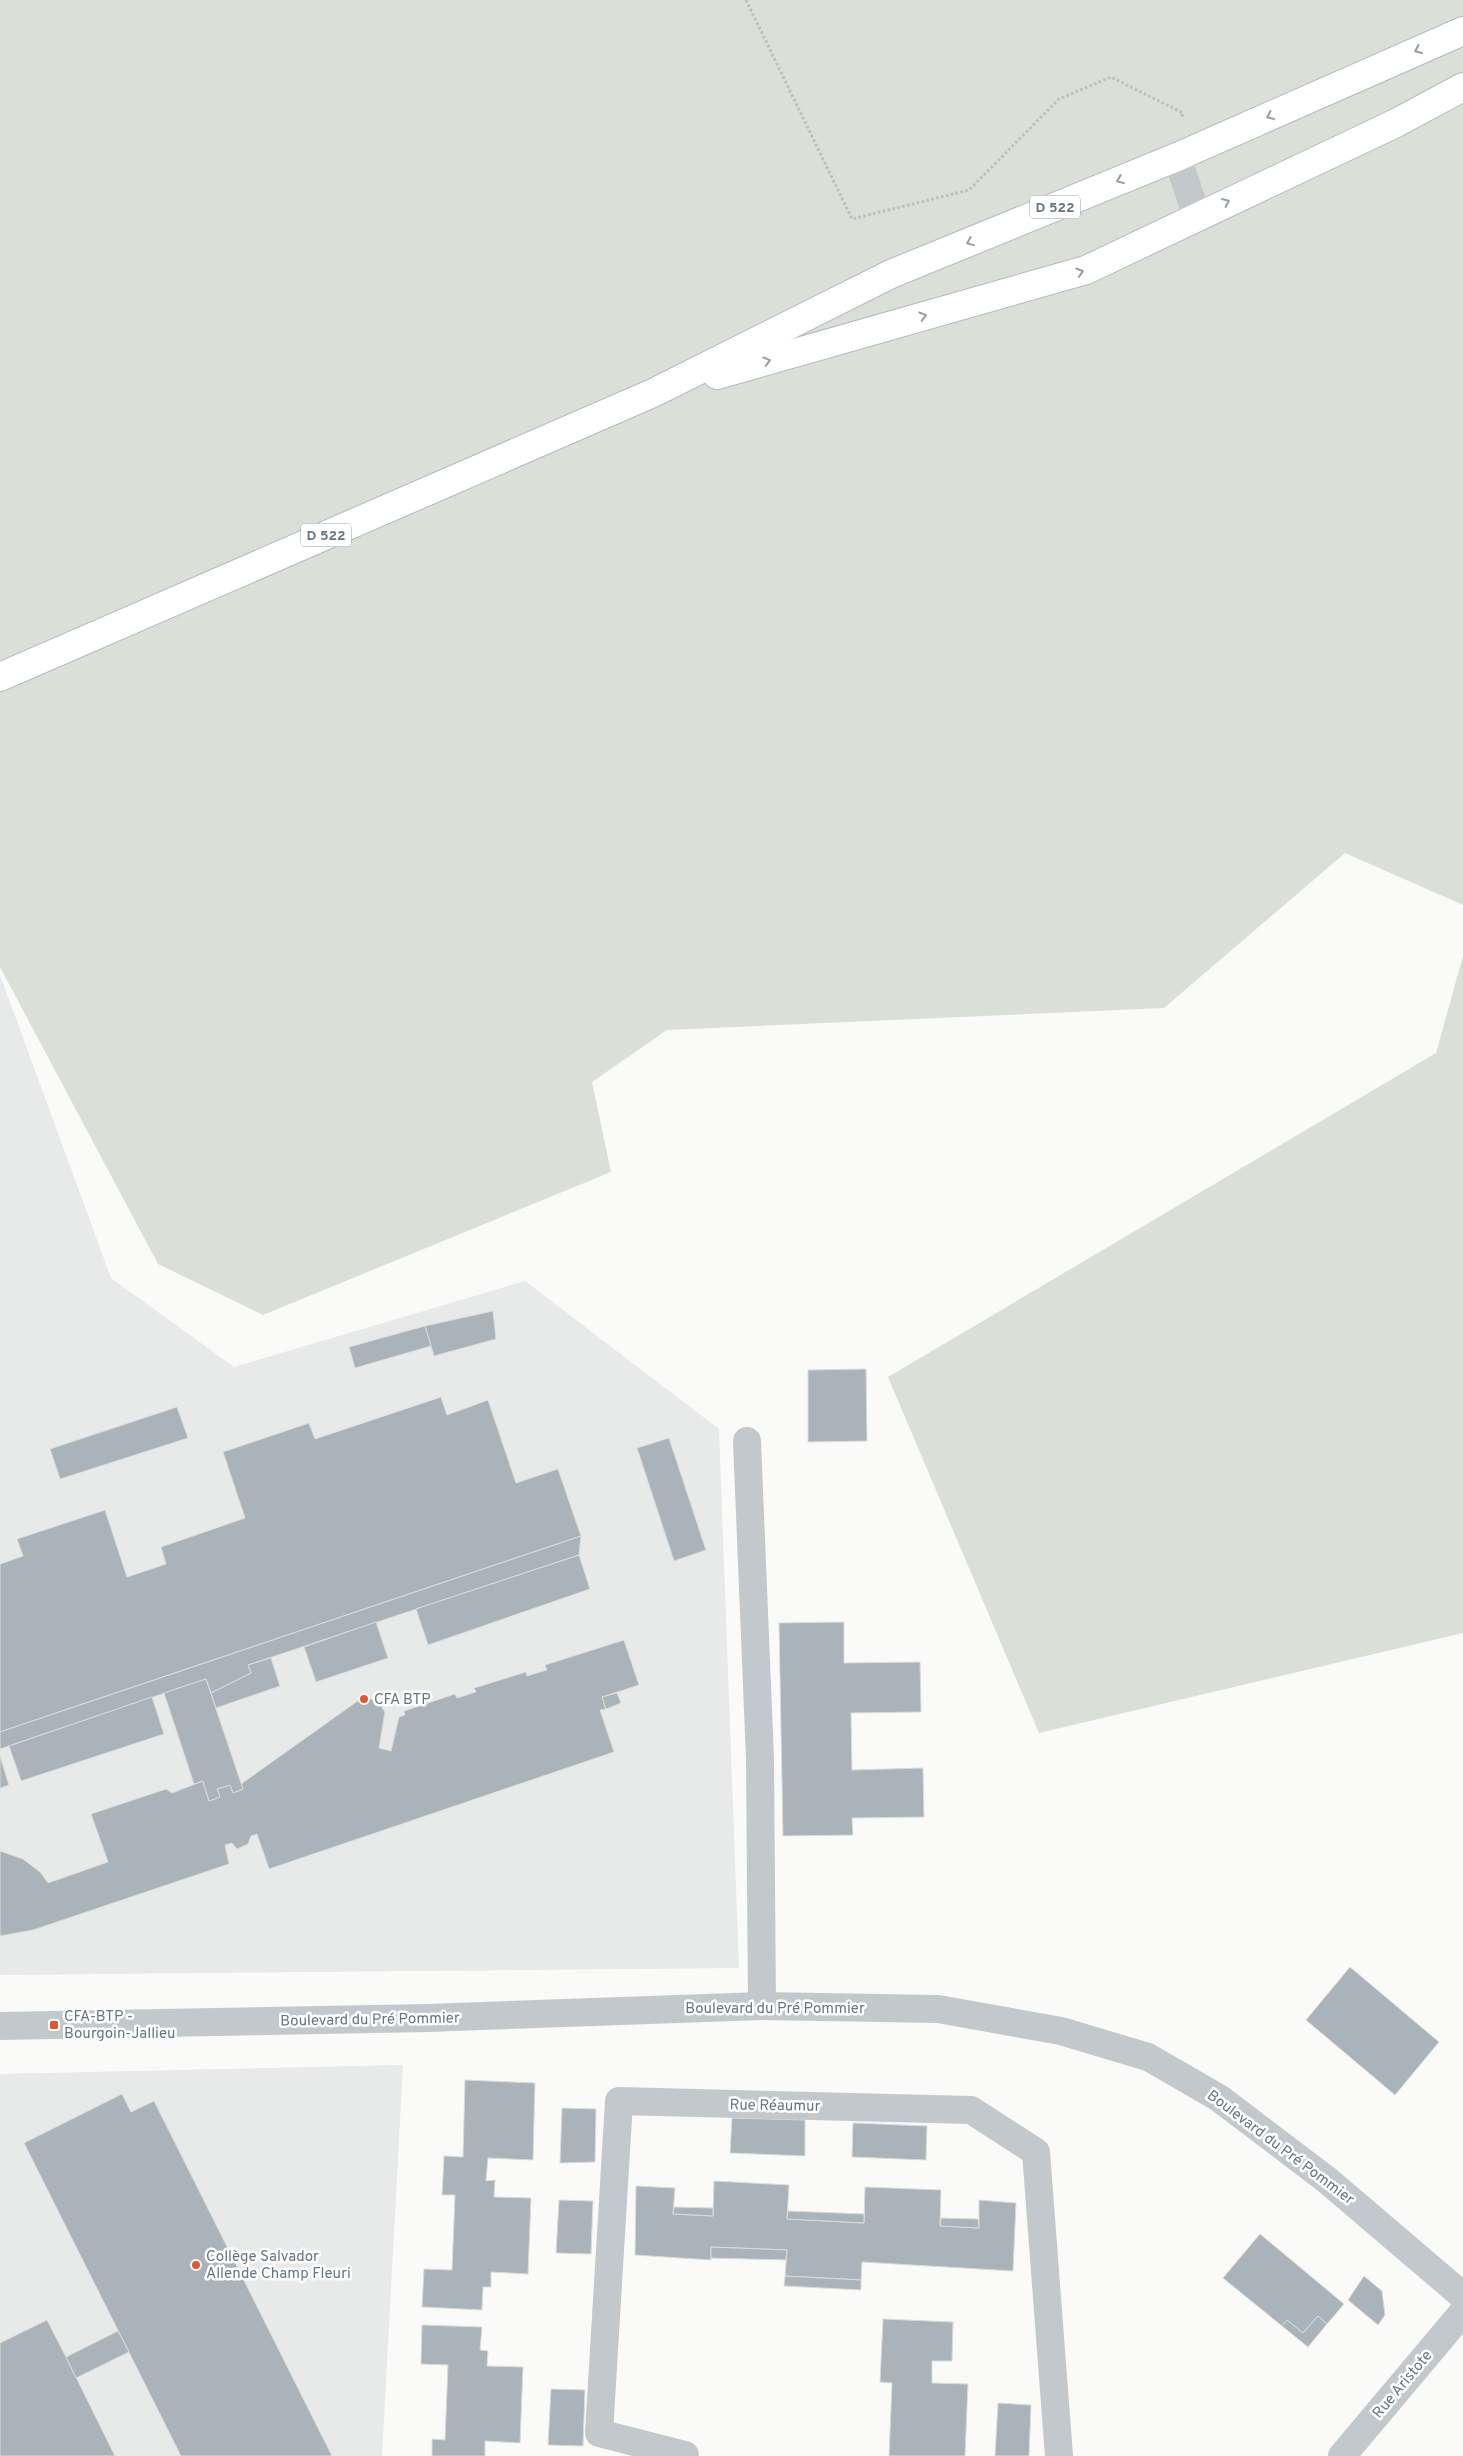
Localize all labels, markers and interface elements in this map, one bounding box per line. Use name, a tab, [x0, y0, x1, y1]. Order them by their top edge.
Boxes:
one-way arrow	[1414, 44, 1423, 55]
one-way arrow	[1266, 109, 1275, 120]
one-way arrow	[1117, 174, 1125, 184]
road number: D 522	[1030, 196, 1080, 218]
one-way arrow	[1221, 199, 1230, 209]
one-way arrow	[966, 235, 975, 246]
one-way arrow	[1075, 267, 1083, 277]
one-way arrow	[919, 312, 927, 322]
one-way arrow	[763, 356, 771, 366]
road number: D 522	[301, 524, 351, 546]
place label: CFA BTP	[374, 1691, 431, 1710]
marker: CFA BTP	[358, 1693, 370, 1705]
street label: Boulevard du Pré Pommier	[685, 2000, 865, 2019]
place label: CFA-BTP - Bourgoin-Jallieu	[64, 2008, 175, 2044]
street label: Boulevard du Pré Pommier	[280, 2009, 460, 2032]
marker: CFA-BTP - Bourgoin-Jallieu	[48, 2019, 60, 2031]
street label: Boulevard du Pré Pommier	[1203, 2087, 1358, 2210]
street label: Rue Réaumur	[729, 2096, 821, 2117]
place label: Collège Salvador Allende Champ Fleuri	[206, 2248, 351, 2284]
marker: Collège Salvador Allende Champ Fleuri	[190, 2259, 202, 2271]
street label: Rue Aristote	[1369, 2347, 1437, 2423]

